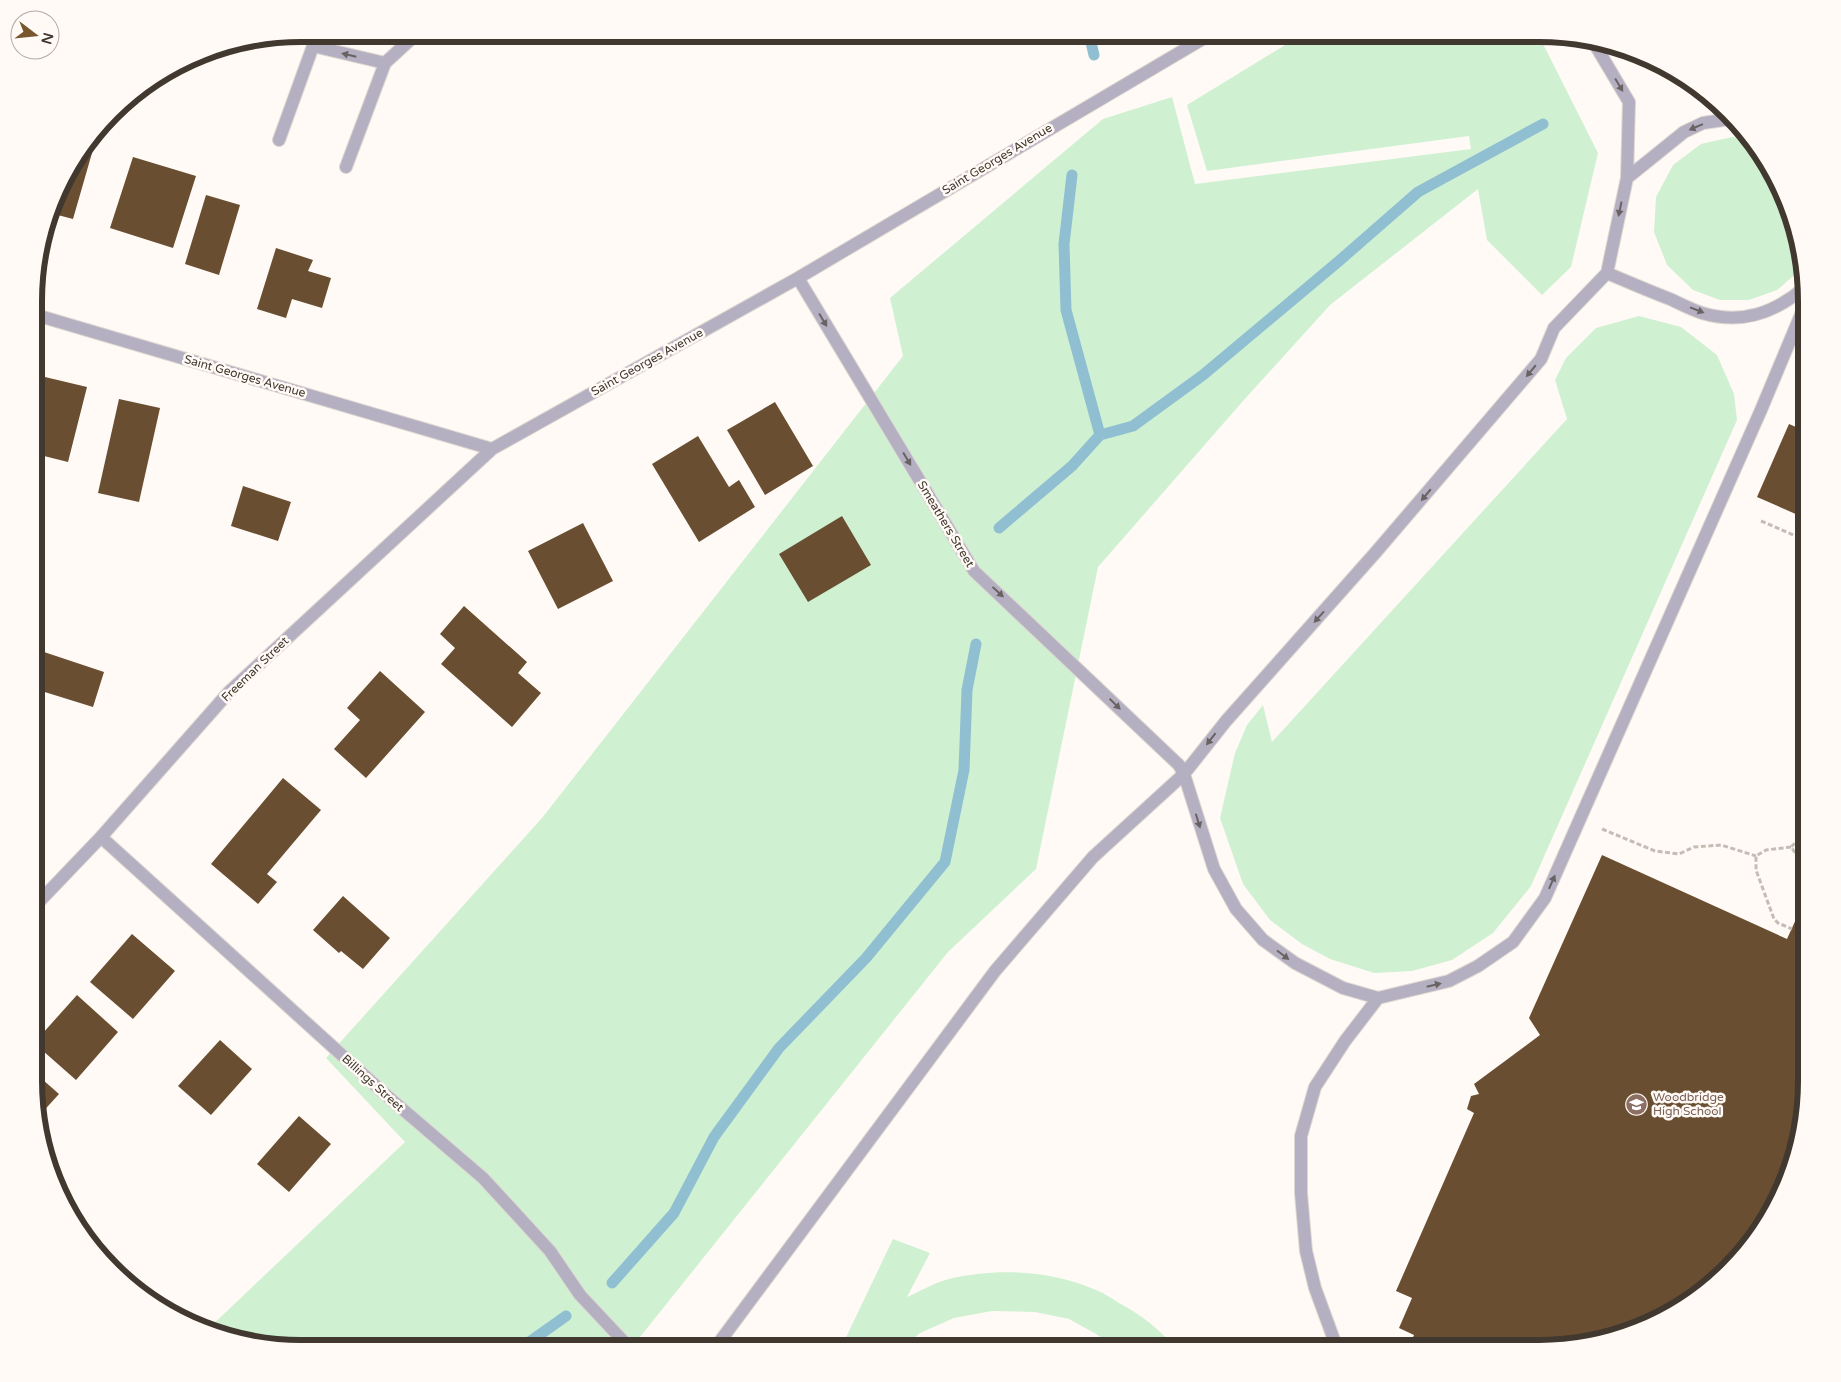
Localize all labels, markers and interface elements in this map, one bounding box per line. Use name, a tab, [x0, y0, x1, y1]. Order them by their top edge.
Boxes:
north arrow	[10, 10, 60, 60]
text: N	[37, 31, 57, 46]
one-way arrow	[341, 51, 356, 59]
one-way arrow	[1614, 78, 1623, 91]
street label: Saint Georges Avenue	[939, 121, 1055, 197]
one-way arrow	[1689, 123, 1703, 131]
one-way arrow	[1616, 202, 1624, 218]
one-way arrow	[1689, 307, 1704, 314]
one-way arrow	[818, 313, 827, 326]
street label: Saint Georges Avenue	[589, 325, 706, 399]
street label: Saint Georges Avenue	[183, 352, 308, 400]
one-way arrow	[1526, 365, 1537, 377]
one-way arrow	[902, 452, 911, 465]
street label: Smeathers Street	[915, 478, 977, 570]
one-way arrow	[1420, 488, 1431, 501]
one-way arrow	[991, 586, 1003, 598]
one-way arrow	[1313, 610, 1324, 623]
street label: Freeman Street	[219, 633, 292, 704]
one-way arrow	[1109, 698, 1121, 710]
one-way arrow	[1206, 732, 1217, 745]
one-way arrow	[1195, 813, 1203, 828]
one-way arrow	[1548, 875, 1556, 889]
one-way arrow	[1276, 950, 1290, 960]
one-way arrow	[1427, 981, 1442, 989]
street label: Billings Street	[339, 1052, 407, 1115]
place label: Woodbridge High School	[1653, 1090, 1724, 1118]
school or university icon: Woodbridge High School	[1625, 1092, 1649, 1116]

